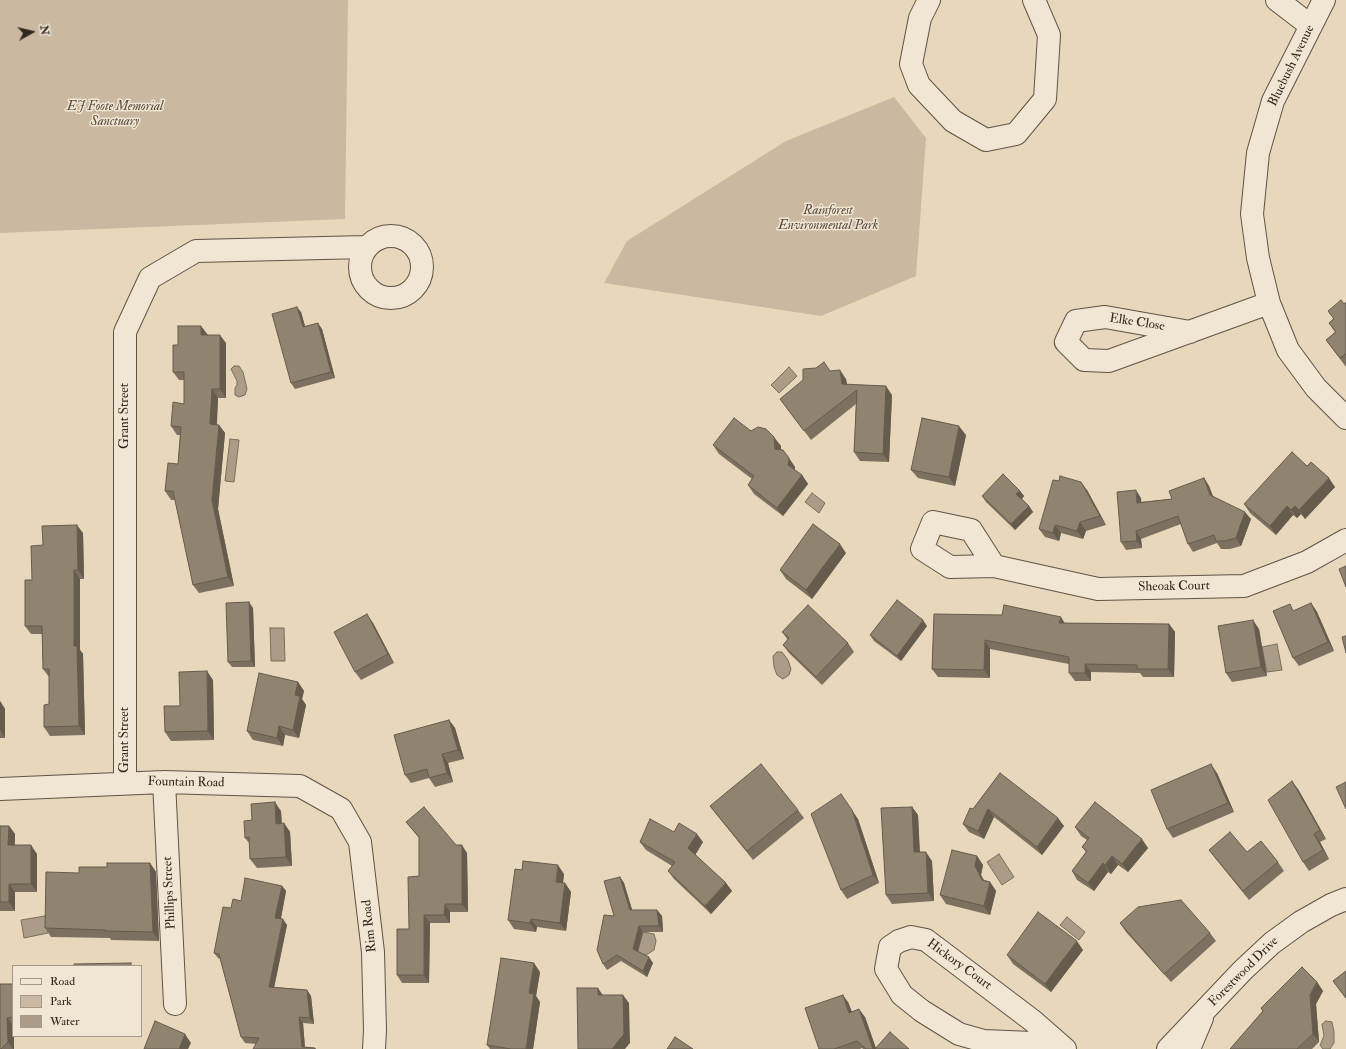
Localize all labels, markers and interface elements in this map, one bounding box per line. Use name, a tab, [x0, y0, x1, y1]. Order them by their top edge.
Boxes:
north arrow	[12, 12, 52, 52]
street label: Bluebush Avenue	[1266, 23, 1318, 109]
text: N	[37, 24, 52, 36]
park label: EJ Foote Memorial Sanctuary	[67, 99, 163, 130]
park label: Rainforest Environmental Park	[778, 203, 878, 234]
street label: Elke Close	[1108, 311, 1166, 335]
street label: Grant Street	[117, 383, 133, 449]
street label: Sheoak Court	[1138, 579, 1210, 595]
street label: Grant Street	[117, 707, 133, 773]
street label: Fountain Road	[147, 775, 225, 791]
street label: Phillips Street	[160, 856, 180, 930]
street label: Rim Road	[359, 899, 381, 953]
street label: Forestwood Drive	[1206, 934, 1282, 1010]
street label: Hickory Court	[924, 936, 994, 994]
legend	[12, 965, 142, 1037]
text: Road	[50, 974, 75, 989]
text: Park	[50, 994, 72, 1009]
text: Water	[50, 1014, 79, 1029]

